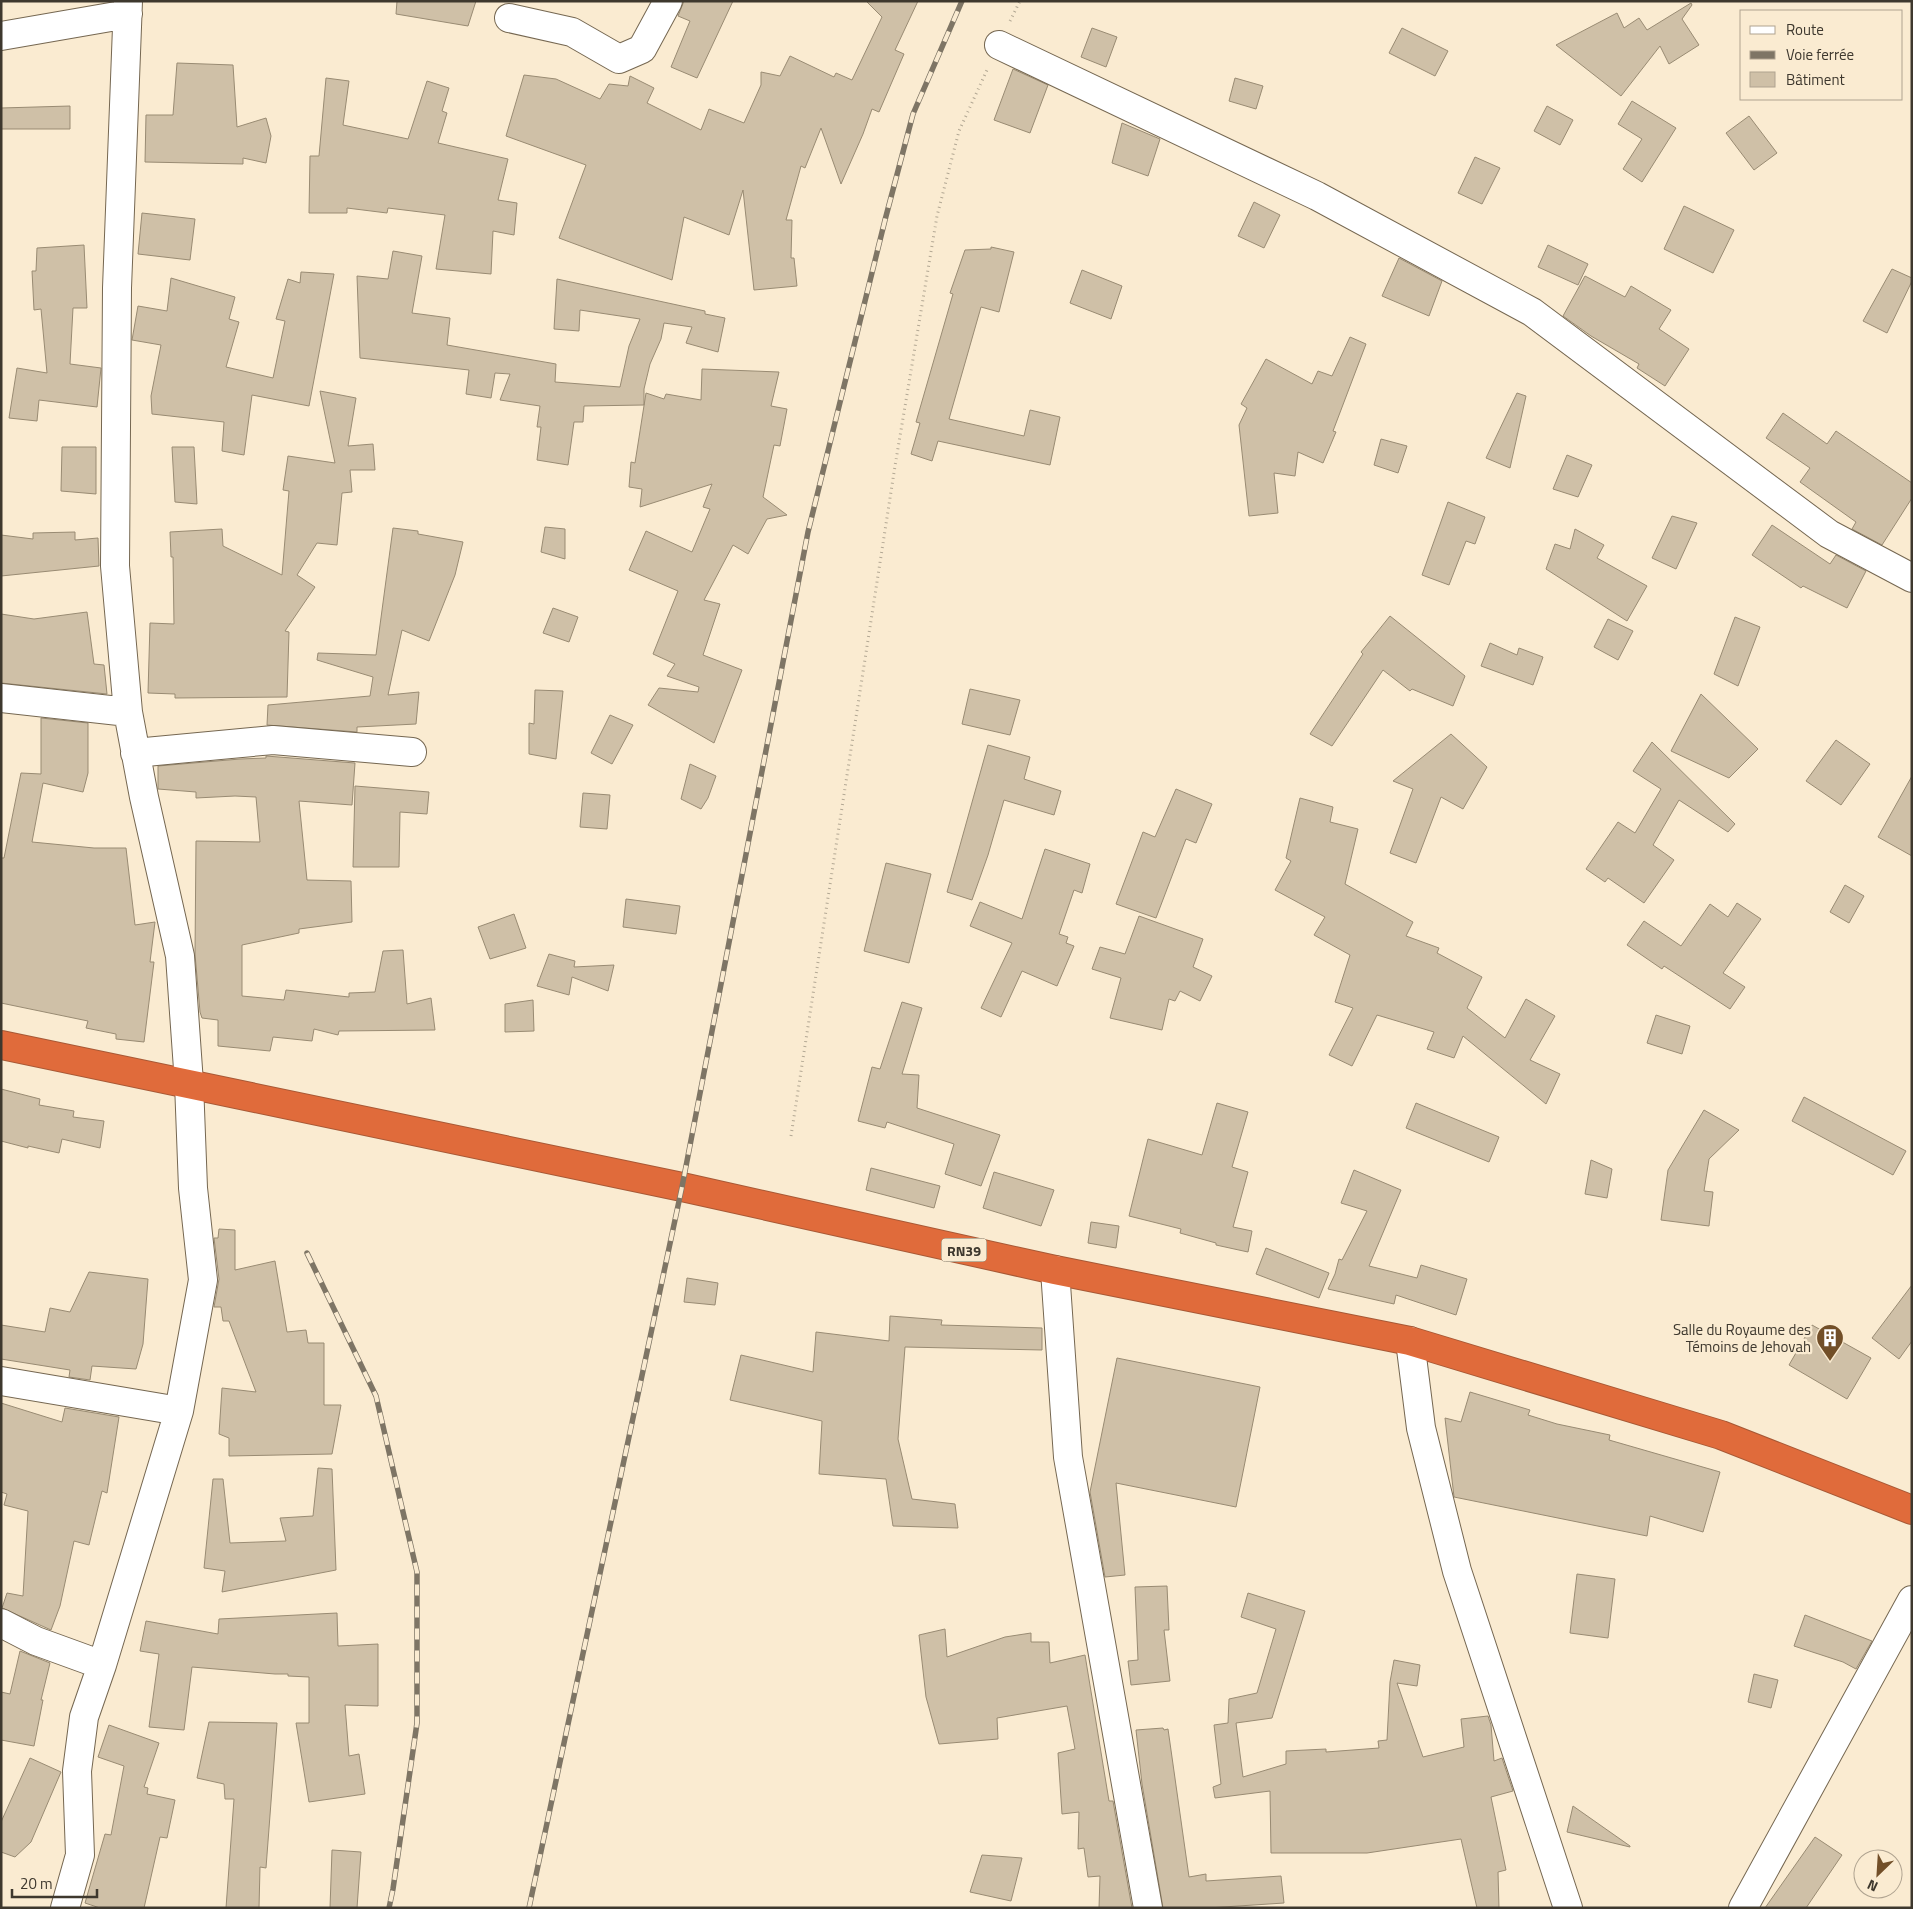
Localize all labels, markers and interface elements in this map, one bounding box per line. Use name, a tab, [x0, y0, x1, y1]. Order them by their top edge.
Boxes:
legend	[1740, 10, 1903, 100]
text: Route	[1786, 18, 1824, 41]
text: Voie ferrée	[1786, 43, 1854, 66]
text: Bâtiment	[1786, 68, 1845, 91]
road number: RN39	[942, 1238, 986, 1262]
place label: Salle du Royaume des Témoins de Jehovah	[1673, 1318, 1811, 1358]
building icon: Salle du Royaume des Témoins de Jehovah	[1815, 1323, 1845, 1362]
north arrow	[1853, 1849, 1903, 1899]
scale bar	[12, 1866, 98, 1898]
text: 20 m	[20, 1872, 53, 1895]
text: N	[1863, 1875, 1881, 1898]

